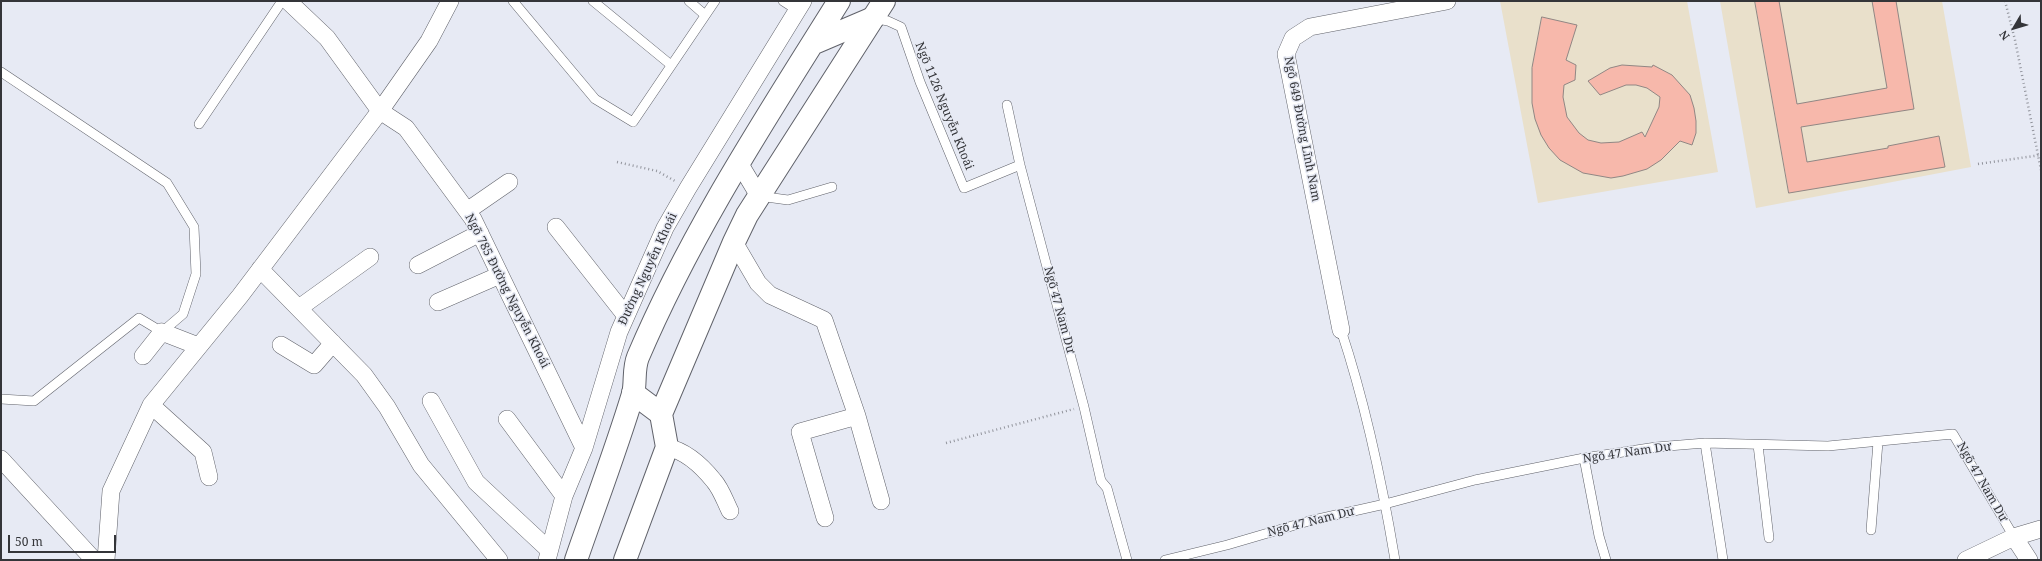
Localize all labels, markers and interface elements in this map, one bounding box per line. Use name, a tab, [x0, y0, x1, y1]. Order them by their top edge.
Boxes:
north arrow	[1994, 8, 2034, 48]
text: N	[1996, 28, 2013, 44]
street label: Ngõ 1126 Nguyễn Khoái	[912, 40, 976, 172]
street label: Ngõ 649 Đường Lĩnh Nam	[1281, 55, 1323, 203]
street label: Đường Nguyễn Khoái	[616, 210, 680, 328]
street label: Ngõ 785 Đường Nguyễn Khoái	[462, 211, 552, 371]
street label: Ngõ 47 Nam Dư	[1040, 265, 1078, 355]
street label: Ngõ 47 Nam Dư	[1582, 440, 1672, 466]
street label: Ngõ 47 Nam Dư	[1953, 440, 2011, 524]
street label: Ngõ 47 Nam Dư	[1266, 504, 1356, 540]
scale bar	[10, 527, 118, 553]
text: 50 m	[15, 533, 43, 550]

